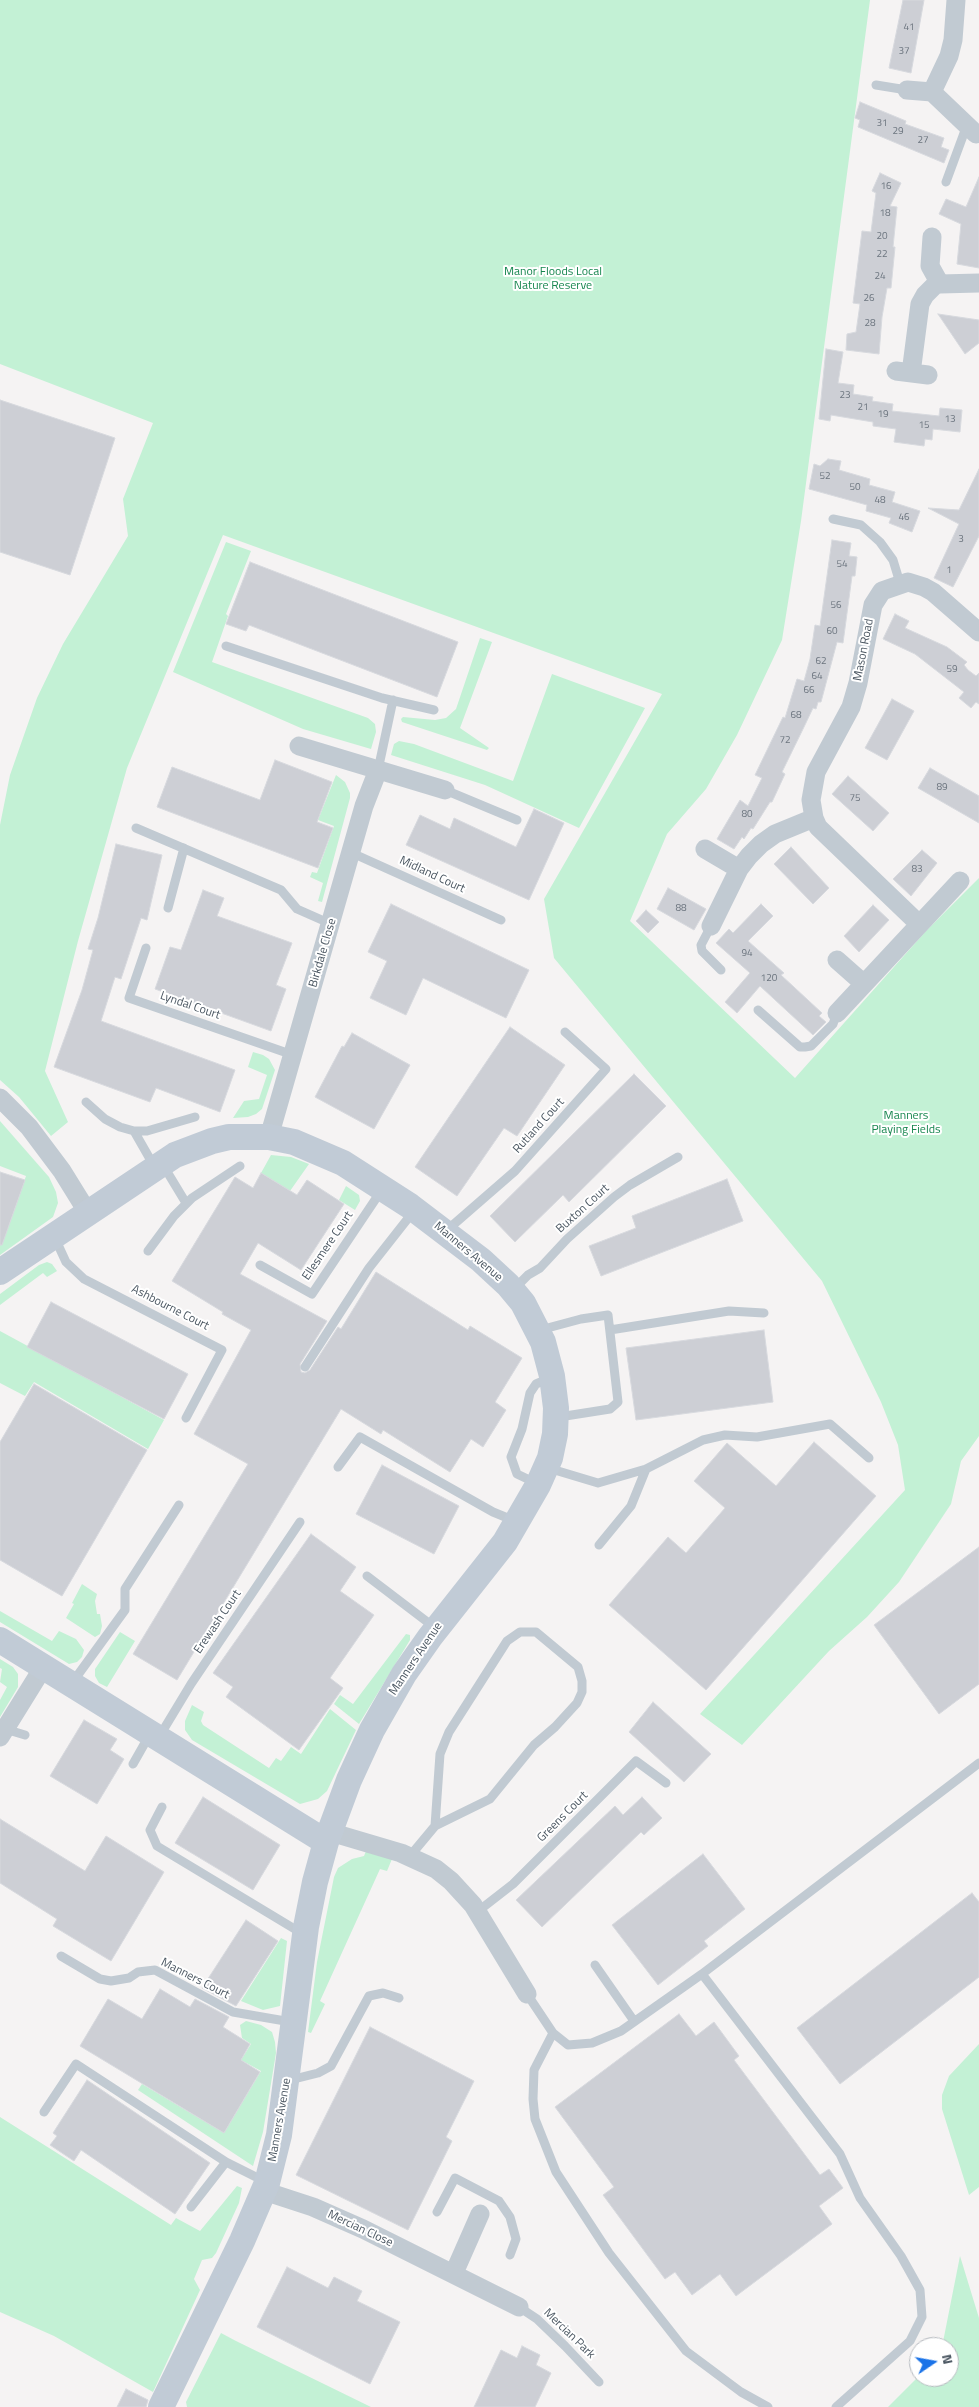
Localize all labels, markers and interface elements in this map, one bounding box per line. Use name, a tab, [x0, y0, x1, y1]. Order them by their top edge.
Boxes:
house number: 41	[903, 22, 915, 34]
house number: 37	[898, 46, 910, 58]
house number: 31	[876, 118, 888, 130]
house number: 29	[892, 126, 904, 138]
house number: 27	[917, 135, 929, 147]
house number: 16	[880, 181, 892, 193]
house number: 18	[879, 208, 891, 220]
house number: 20	[876, 231, 888, 243]
house number: 22	[876, 249, 888, 261]
park label: Manor Floods Local Nature Reserve	[504, 265, 602, 293]
house number: 24	[874, 271, 886, 283]
house number: 26	[863, 293, 875, 305]
house number: 28	[864, 318, 876, 330]
house number: 23	[839, 390, 851, 402]
house number: 21	[857, 402, 869, 414]
house number: 19	[877, 409, 889, 421]
house number: 13	[944, 414, 956, 426]
house number: 15	[918, 420, 930, 432]
house number: 52	[819, 471, 831, 483]
house number: 50	[849, 482, 861, 494]
house number: 48	[874, 495, 886, 507]
house number: 46	[898, 512, 910, 524]
house number: 3	[958, 534, 964, 546]
house number: 54	[836, 559, 848, 571]
house number: 1	[946, 565, 952, 577]
house number: 56	[830, 600, 842, 612]
street label: Mason Road	[851, 618, 877, 682]
house number: 60	[826, 626, 838, 638]
house number: 62	[815, 656, 827, 668]
house number: 59	[946, 664, 958, 676]
house number: 64	[811, 671, 823, 683]
house number: 66	[803, 685, 815, 697]
house number: 68	[790, 710, 802, 722]
house number: 72	[779, 735, 791, 747]
house number: 89	[936, 782, 948, 794]
house number: 75	[849, 793, 861, 805]
house number: 80	[741, 809, 753, 821]
street label: Midland Court	[397, 854, 467, 896]
house number: 83	[911, 864, 923, 876]
house number: 88	[675, 903, 687, 915]
street label: Birkdale Close	[306, 917, 340, 989]
house number: 94	[741, 948, 753, 960]
house number: 120	[761, 973, 777, 985]
street label: Lyndal Court	[158, 989, 222, 1023]
street label: Rutland Court	[510, 1095, 568, 1157]
park label: Manners Playing Fields	[871, 1109, 941, 1137]
street label: Buxton Court	[554, 1181, 612, 1237]
street label: Ellesmere Court	[300, 1209, 356, 1283]
street label: Manners Avenue	[431, 1219, 505, 1285]
street label: Ashbourne Court	[129, 1282, 211, 1334]
street label: Erewash Court	[191, 1587, 245, 1657]
street label: Manners Avenue	[386, 1620, 446, 1698]
street label: Greens Court	[535, 1789, 591, 1845]
street label: Manners Court	[158, 1956, 232, 2002]
street label: Manners Avenue	[266, 2077, 294, 2163]
street label: Mercian Close	[325, 2208, 395, 2250]
street label: Mercian Park	[540, 2306, 598, 2362]
north arrow	[909, 2337, 959, 2387]
text: N	[937, 2352, 959, 2366]

